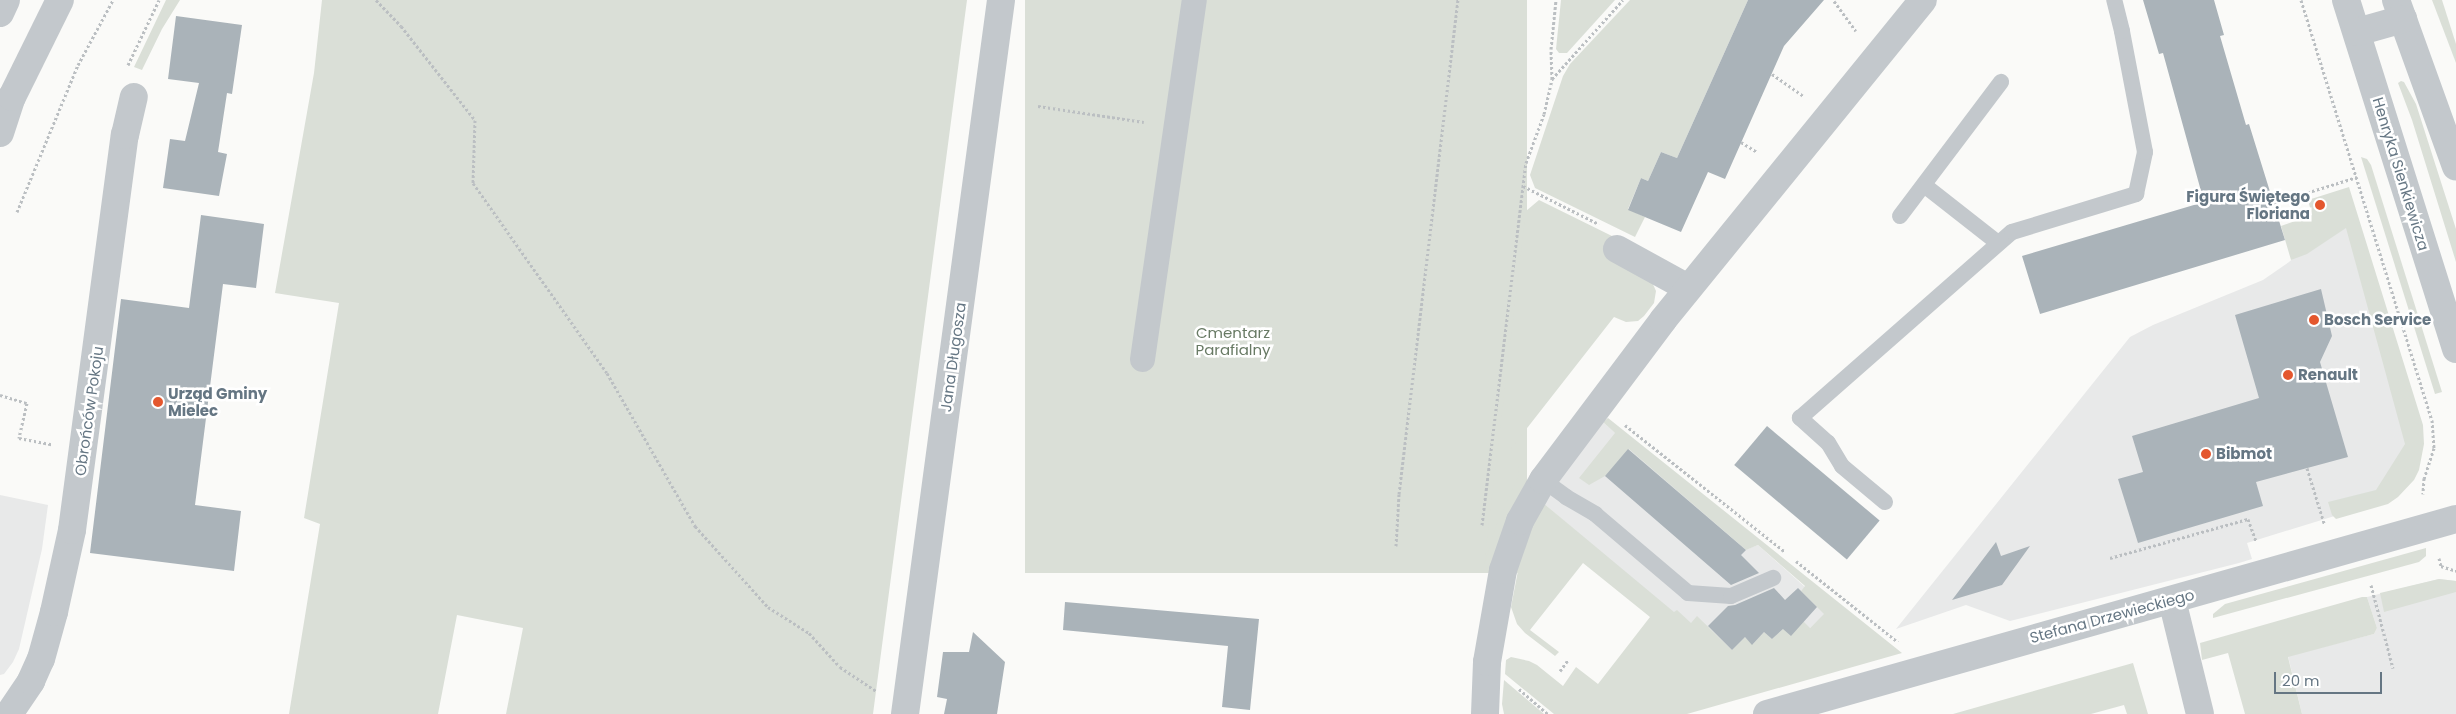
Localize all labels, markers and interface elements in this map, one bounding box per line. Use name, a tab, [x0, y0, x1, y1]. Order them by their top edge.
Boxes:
street label: Henryka Sienkiewicza	[2369, 95, 2433, 253]
place label: Figura Świętego Floriana	[2186, 187, 2310, 222]
marker: Figura Świętego Floriana	[2314, 199, 2326, 211]
street label: Jana Długosza	[936, 301, 970, 413]
place label: Bosch Service	[2324, 311, 2431, 329]
marker: Bosch Service	[2308, 314, 2320, 326]
park label: Cmentarz Parafialny	[1195, 323, 1271, 358]
street label: Obrońców Pokoju	[71, 345, 107, 477]
place label: Renault	[2298, 366, 2358, 384]
marker: Renault	[2282, 369, 2294, 381]
place label: Urząd Gminy Mielec	[168, 384, 267, 419]
marker: Urząd Gminy Mielec	[152, 396, 164, 408]
place label: Bibmot	[2216, 445, 2272, 463]
marker: Bibmot	[2200, 448, 2212, 460]
street label: Stefana Drzewieckiego	[2028, 585, 2196, 647]
scale bar	[2276, 662, 2384, 694]
text: 20 m	[2282, 670, 2320, 691]

